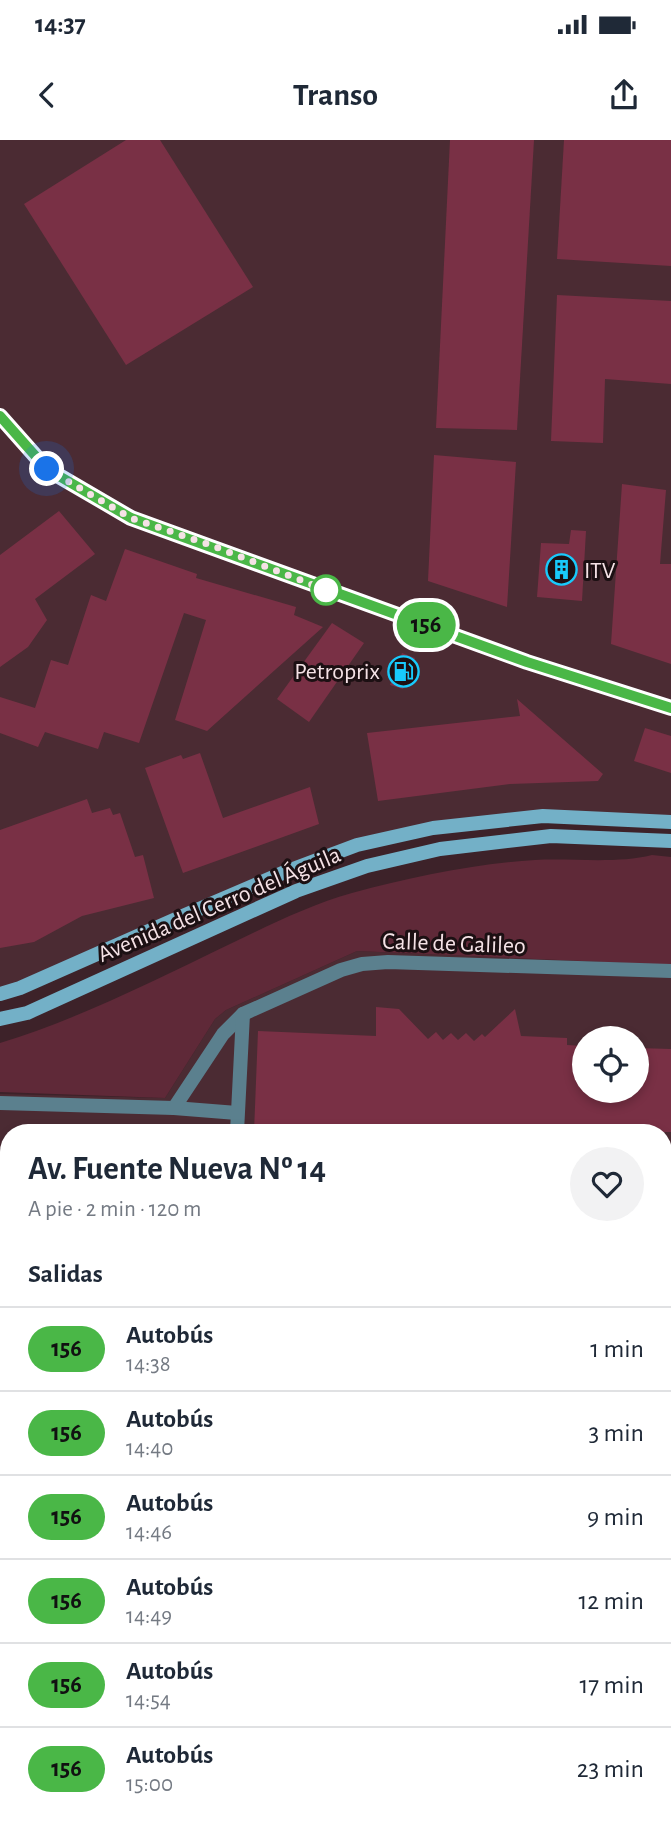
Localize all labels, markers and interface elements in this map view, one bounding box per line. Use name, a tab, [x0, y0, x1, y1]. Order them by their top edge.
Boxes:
text: 14:37	[35, 11, 86, 37]
icon: back	[28, 76, 66, 114]
icon: share	[605, 76, 643, 114]
text: Transo	[293, 79, 378, 111]
your location	[29, 451, 64, 486]
building icon: ITV	[544, 553, 578, 587]
place label: ITV	[584, 559, 616, 583]
unlabelled marker	[311, 575, 341, 605]
line badge: 156	[386, 602, 466, 648]
text: 156	[411, 613, 441, 637]
fuel station icon: Petroprix	[386, 654, 420, 688]
place label: Petroprix	[294, 660, 381, 684]
street label: Avenida del Cerro del Águila	[93, 841, 345, 967]
street label: Calle de Galileo	[382, 929, 526, 958]
map controls	[572, 1026, 649, 1103]
button: locate	[572, 1026, 649, 1103]
button: heart	[570, 1147, 644, 1221]
text: Av. Fuente Nueva Nº 14	[28, 1153, 326, 1186]
text: A pie · 2 min · 120 m	[28, 1198, 202, 1221]
text: Salidas	[28, 1261, 103, 1287]
text: Autobús	[126, 1322, 213, 1348]
text: 1 min	[590, 1336, 644, 1362]
text: 156	[51, 1337, 82, 1361]
text: 14:38	[126, 1353, 171, 1376]
text: Autobús	[126, 1406, 213, 1432]
text: 3 min	[588, 1420, 644, 1446]
text: 156	[51, 1421, 82, 1445]
text: 14:40	[126, 1437, 173, 1460]
text: Autobús	[126, 1490, 213, 1516]
text: 9 min	[587, 1504, 644, 1530]
text: 156	[51, 1505, 82, 1529]
text: 14:46	[126, 1521, 172, 1544]
text: Autobús	[126, 1574, 213, 1600]
text: 12 min	[578, 1588, 644, 1614]
text: 156	[51, 1589, 82, 1613]
text: 14:49	[126, 1605, 172, 1628]
text: Autobús	[126, 1658, 213, 1684]
text: 17 min	[579, 1672, 644, 1698]
text: 156	[51, 1673, 82, 1697]
text: 14:54	[126, 1689, 171, 1712]
text: Autobús	[126, 1742, 213, 1768]
text: 23 min	[577, 1756, 644, 1782]
text: 156	[51, 1757, 82, 1781]
text: 15:00	[126, 1773, 173, 1796]

